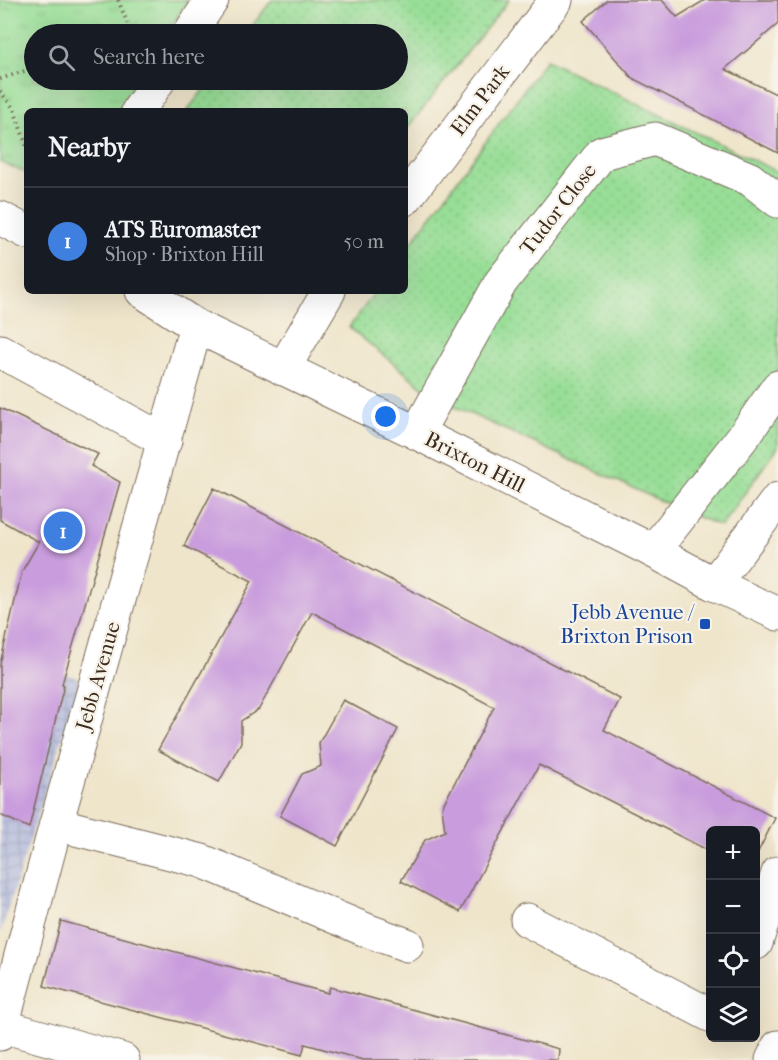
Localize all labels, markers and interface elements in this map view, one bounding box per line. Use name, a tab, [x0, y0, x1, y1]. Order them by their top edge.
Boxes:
search box	[24, 24, 408, 90]
icon: search	[45, 41, 78, 74]
text: Search here	[93, 44, 205, 70]
street label: Elm Park	[446, 60, 514, 140]
text: Nearby	[48, 132, 130, 163]
street label: Tudor Close	[515, 158, 601, 260]
text: ATS Euromaster	[105, 217, 260, 243]
text: 1	[64, 230, 71, 253]
text: 50 m	[343, 230, 384, 253]
text: Shop · Brixton Hill	[105, 243, 264, 266]
your location	[371, 402, 400, 431]
street label: Brixton Hill	[421, 427, 529, 497]
pin: 1	[44, 508, 82, 554]
place label: Jebb Avenue / Brixton Prison	[560, 600, 695, 648]
marker: Jebb Avenue / Brixton Prison	[698, 617, 712, 631]
street label: Jebb Avenue	[70, 619, 125, 735]
map controls	[706, 826, 760, 1042]
button: +	[706, 826, 760, 880]
button: −	[706, 880, 760, 934]
button: locate	[706, 934, 760, 988]
button: layers	[706, 988, 760, 1042]

